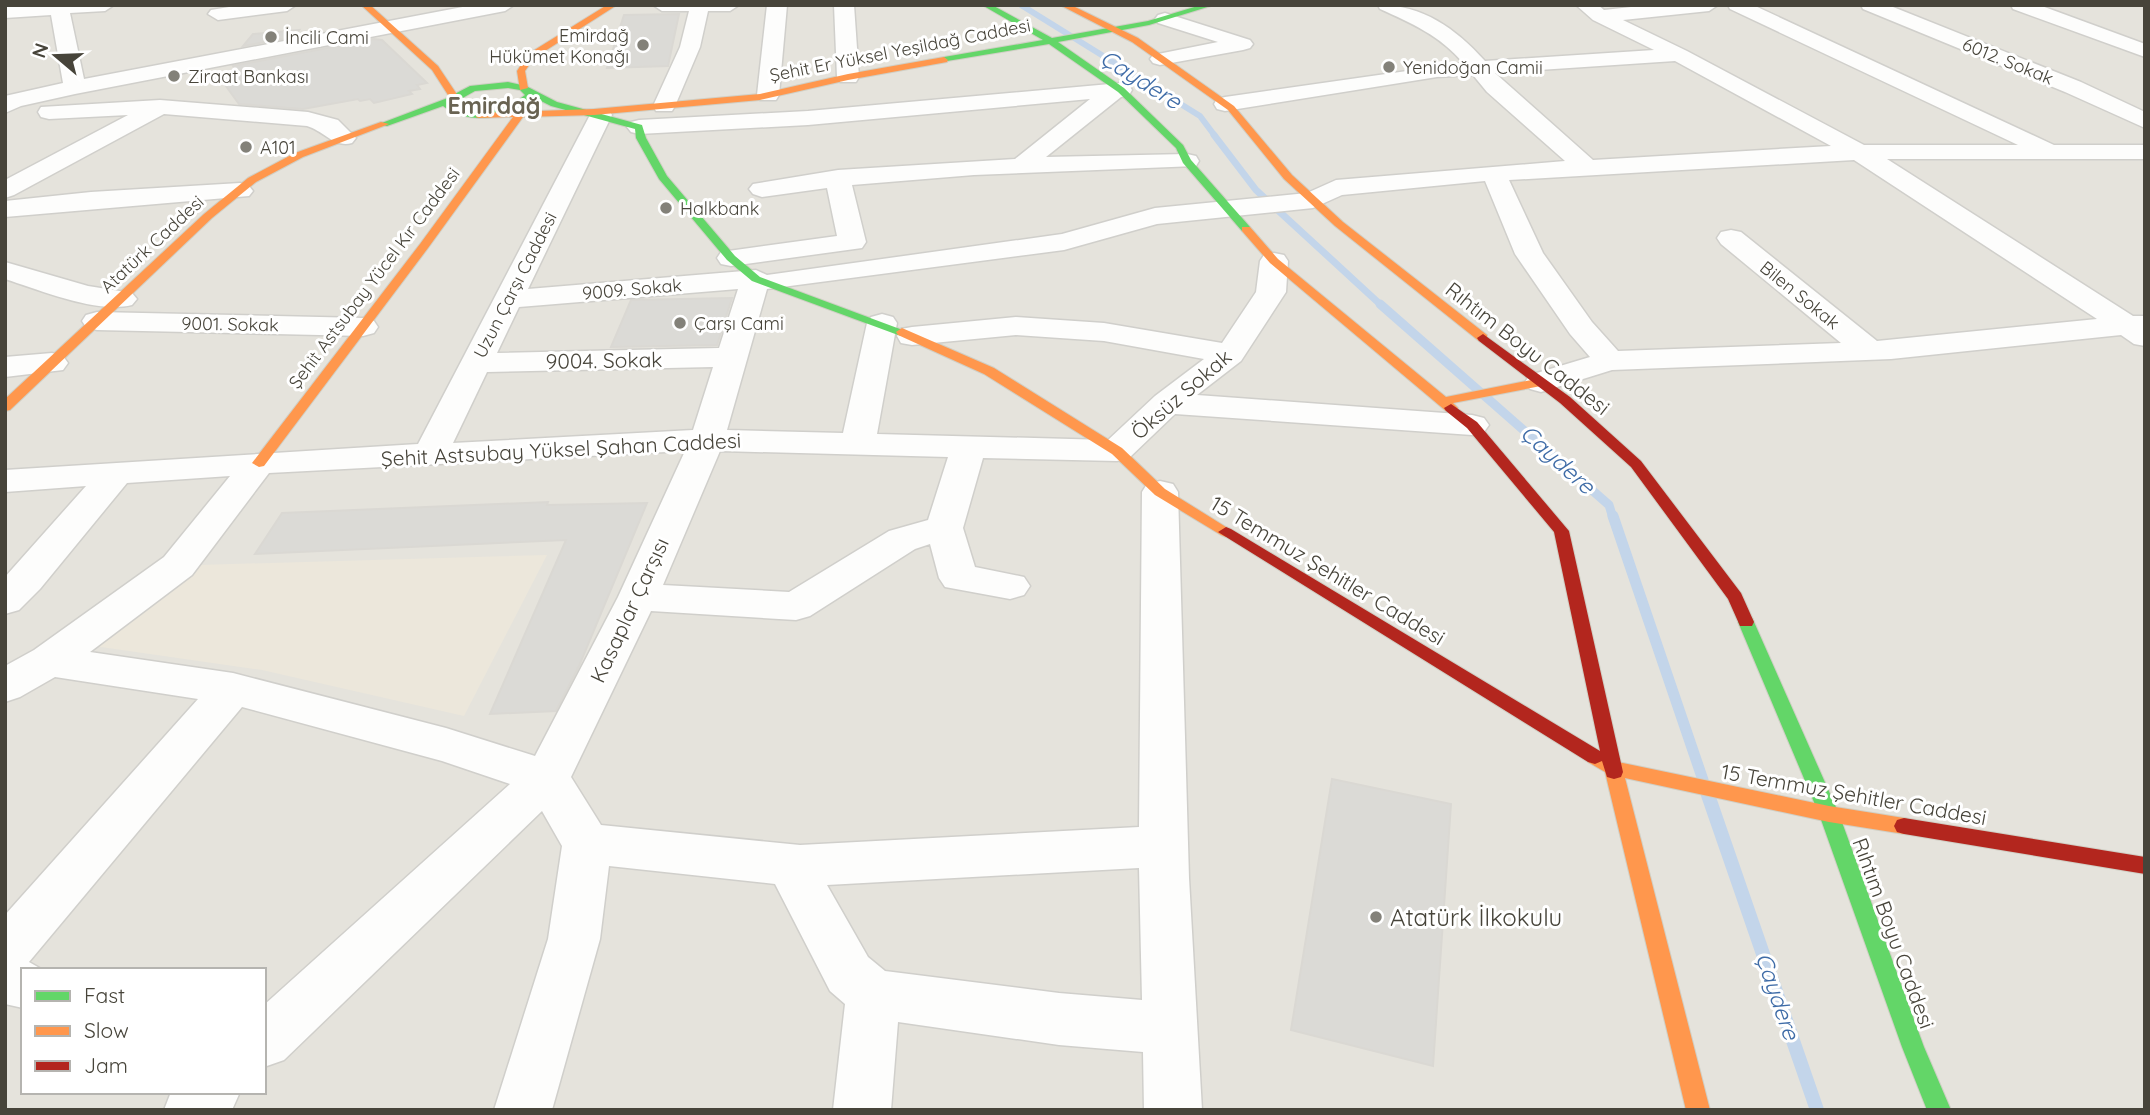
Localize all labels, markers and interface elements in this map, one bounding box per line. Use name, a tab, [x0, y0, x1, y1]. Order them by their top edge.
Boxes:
street label: Şehit Er Yüksel Yeşildağ Caddesi	[768, 13, 1032, 87]
north arrow	[21, 21, 91, 91]
place label: Emirdağ Hükümet Konağı	[489, 24, 629, 68]
place label: İncili Cami	[285, 26, 369, 49]
marker: İncili Cami	[263, 29, 279, 45]
street label: 6012. Sokak	[1959, 32, 2057, 90]
marker: Emirdağ Hükümet Konağı	[635, 37, 651, 53]
text: N	[26, 40, 54, 61]
water label: Çaydere	[1095, 43, 1188, 116]
place label: Yenidoğan Camii	[1403, 56, 1543, 79]
marker: Yenidoğan Camii	[1381, 59, 1397, 75]
place label: Ziraat Bankası	[188, 65, 309, 88]
marker: Ziraat Bankası	[166, 68, 182, 84]
district label: Emirdağ	[448, 91, 540, 120]
place label: A101	[260, 136, 296, 159]
marker: A101	[238, 139, 254, 155]
street label: Şehit Astsubay Yücel Kır Caddesi	[283, 163, 465, 393]
street label: Atatürk Caddesi	[95, 190, 209, 298]
place label: Halkbank	[680, 197, 759, 220]
marker: Halkbank	[658, 200, 674, 216]
street label: Uzun Çarşı Caddesi	[468, 208, 562, 362]
street label: Bilen Sokak	[1755, 256, 1845, 334]
street label: 9009. Sokak	[581, 273, 683, 305]
street label: Rıhtım Boyu Caddesi	[1441, 276, 1615, 420]
street label: 9001. Sokak	[181, 312, 279, 336]
place label: Çarşı Cami	[694, 312, 784, 335]
marker: Çarşı Cami	[672, 315, 688, 331]
street label: Öksüz Sokak	[1126, 343, 1236, 445]
street label: 9004. Sokak	[545, 346, 663, 374]
water label: Çaydere	[1515, 418, 1602, 501]
street label: Şehit Astsubay Yüksel Şahan Caddesi	[380, 427, 742, 471]
street label: 15 Temmuz Şehitler Caddesi	[1206, 490, 1450, 650]
street label: Kasaplar Çarşısı	[584, 533, 674, 687]
street label: 15 Temmuz Şehitler Caddesi	[1719, 758, 1989, 830]
street label: Rıhtım Boyu Caddesi	[1847, 834, 1941, 1032]
place label: Atatürk İlkokulu	[1390, 902, 1562, 932]
marker: Atatürk İlkokulu	[1368, 909, 1384, 925]
water label: Çaydere	[1750, 949, 1807, 1044]
legend	[21, 968, 266, 1094]
text: Fast	[84, 982, 125, 1008]
text: Slow	[84, 1017, 129, 1043]
text: Jam	[84, 1052, 128, 1078]

